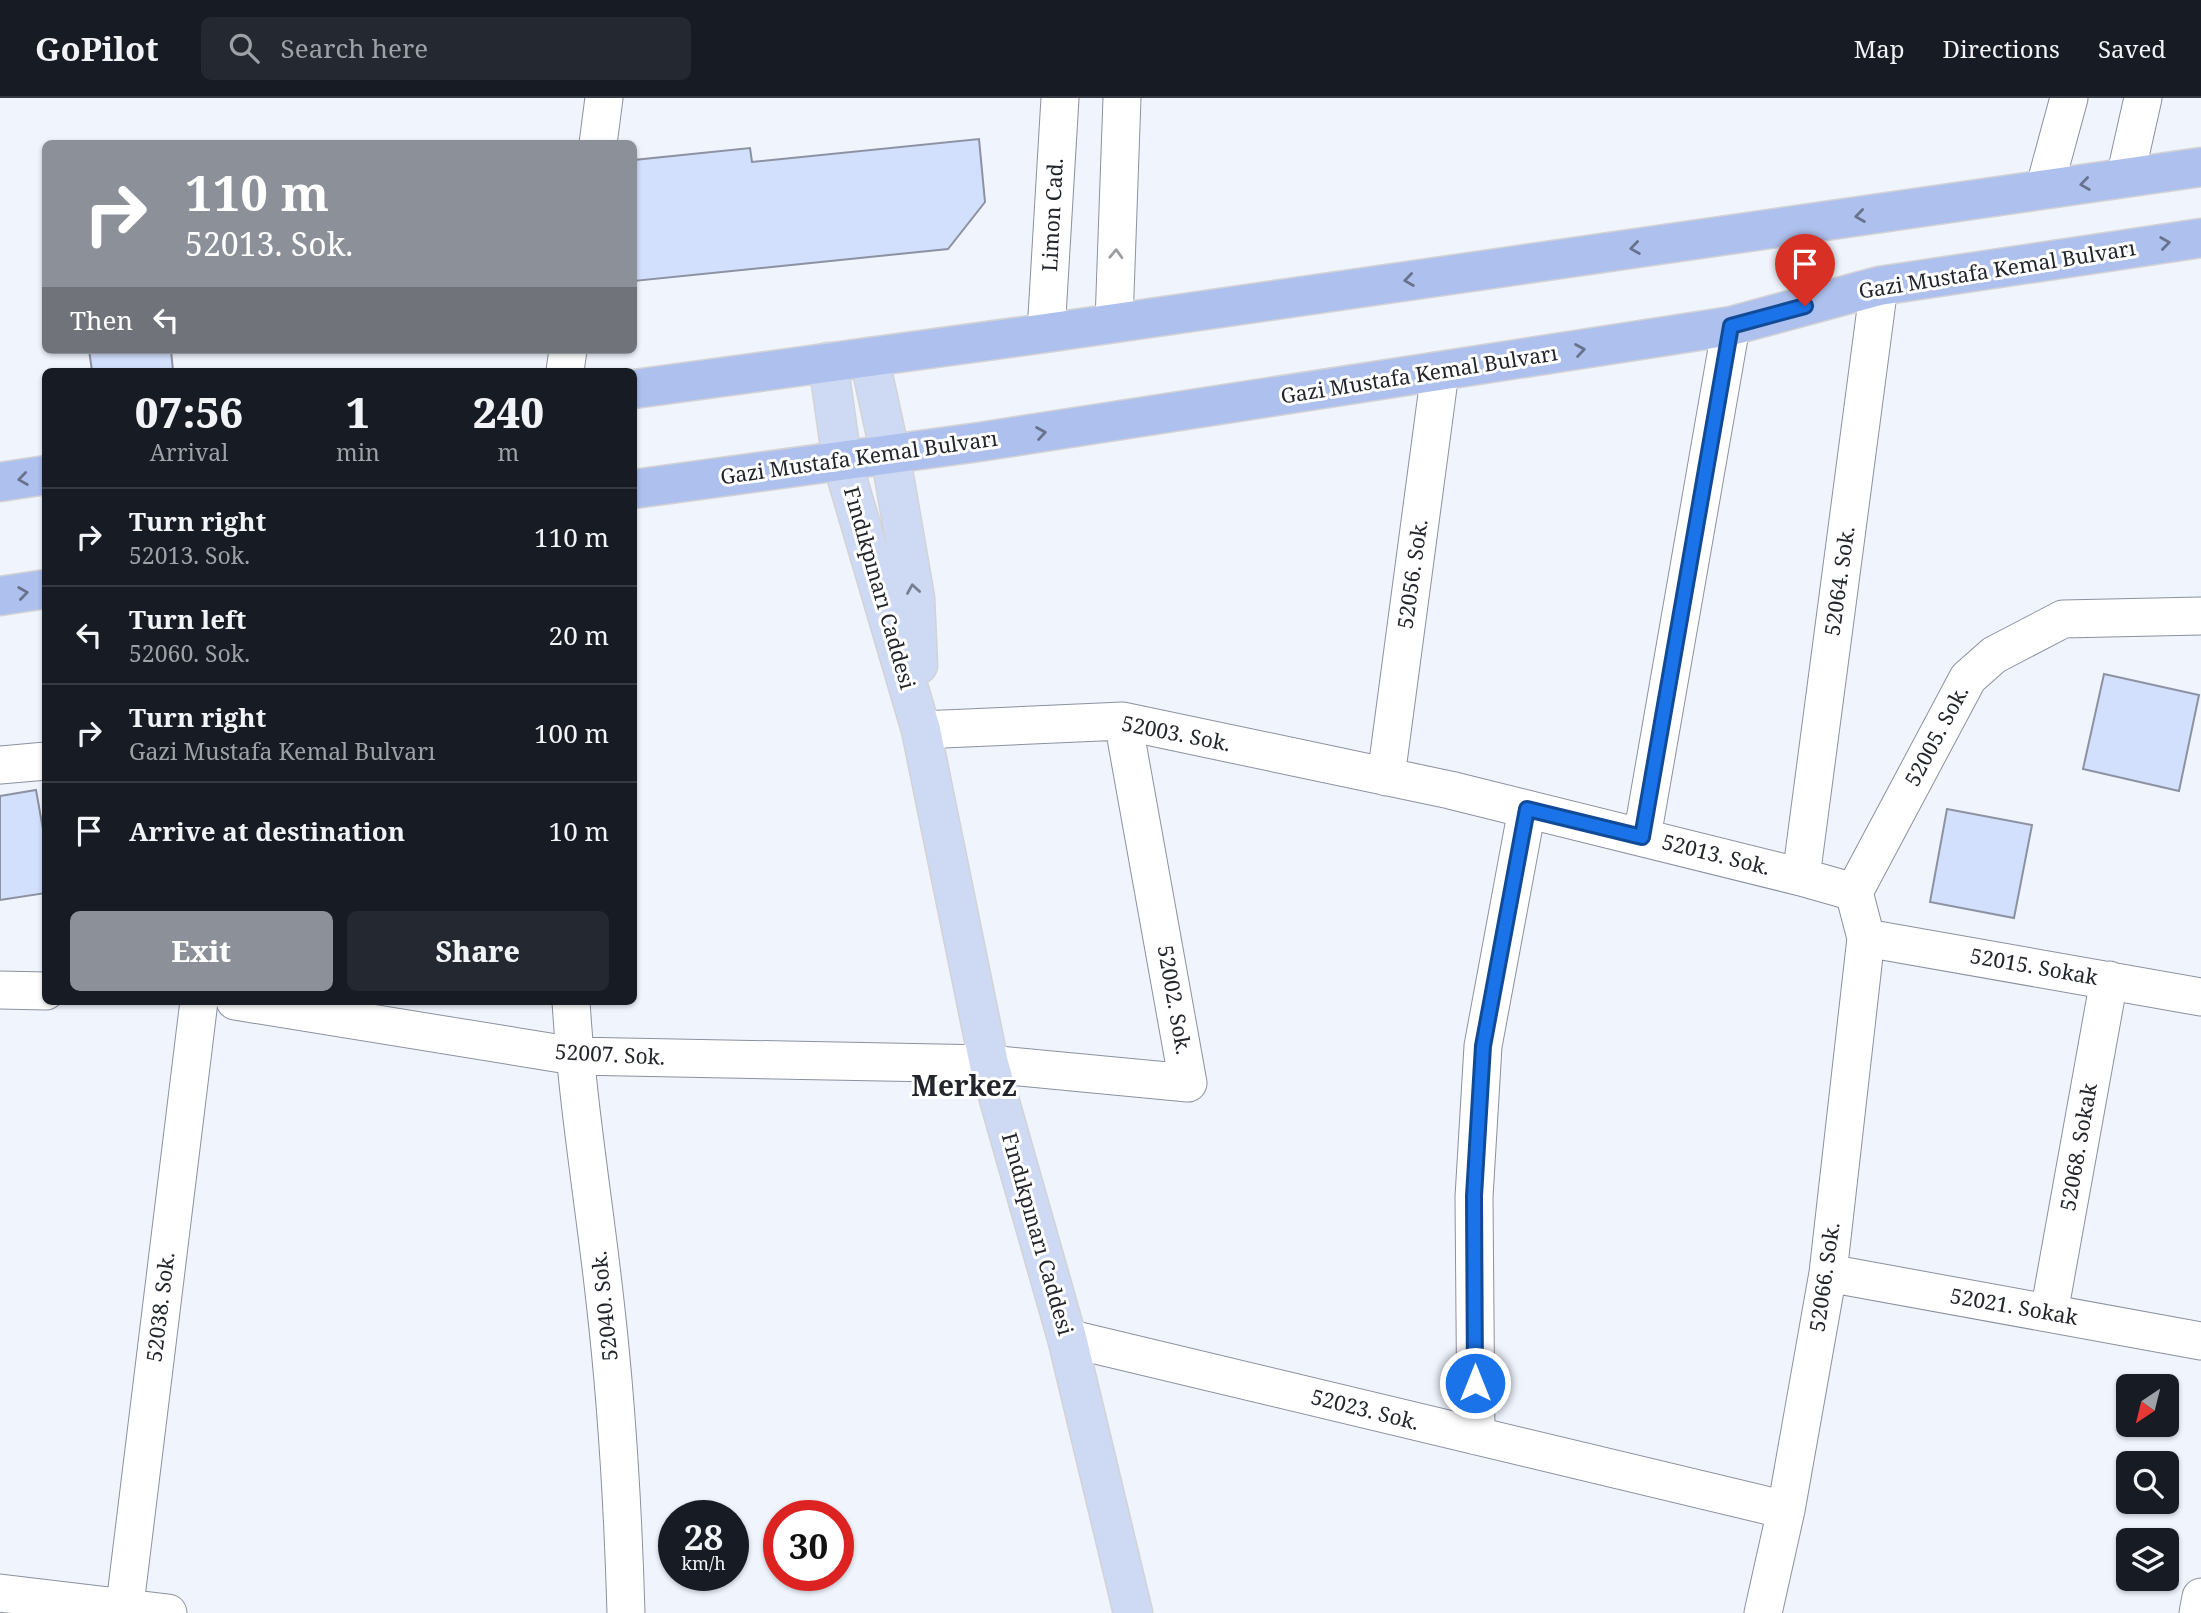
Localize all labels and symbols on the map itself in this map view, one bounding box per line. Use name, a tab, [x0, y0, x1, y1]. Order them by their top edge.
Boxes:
street label: Limon Cad.	[1035, 157, 1069, 272]
one-way arrow	[2079, 176, 2091, 191]
one-way arrow	[1854, 208, 1866, 223]
street label: Gazi Mustafa Kemal Bulvarı	[1856, 233, 2137, 305]
pin	[1775, 234, 1835, 306]
one-way arrow	[2159, 236, 2171, 251]
one-way arrow	[1629, 240, 1640, 255]
one-way arrow	[1109, 248, 1124, 259]
one-way arrow	[1404, 273, 1415, 288]
street label: Gazi Mustafa Kemal Bulvarı	[1278, 338, 1559, 410]
one-way arrow	[1575, 343, 1586, 358]
street label: Gazi Mustafa Kemal Bulvarı	[718, 424, 1000, 490]
one-way arrow	[1035, 426, 1047, 441]
one-way arrow	[17, 471, 29, 486]
street label: Fındıkpınarı Caddesi	[838, 483, 922, 693]
street label: 52056. Sok.	[1390, 517, 1434, 631]
street label: 52064. Sok.	[1817, 524, 1861, 638]
one-way arrow	[906, 583, 921, 595]
one-way arrow	[17, 586, 29, 601]
street label: 52005. Sok.	[1898, 680, 1974, 791]
street label: 52003. Sok.	[1119, 709, 1233, 757]
street label: 52013. Sok.	[1659, 827, 1773, 881]
street label: 52015. Sokak	[1968, 941, 2101, 991]
street label: 52002. Sok.	[1152, 943, 1198, 1057]
street label: 52007. Sok.	[554, 1037, 666, 1071]
district label: Merkez	[911, 1066, 1017, 1104]
street label: 52068. Sokak	[2053, 1080, 2103, 1213]
street label: Fındıkpınarı Caddesi	[996, 1129, 1080, 1339]
street label: 52066. Sok.	[1802, 1220, 1846, 1334]
street label: 52038. Sok.	[139, 1250, 181, 1363]
street label: 52040. Sok.	[584, 1250, 624, 1363]
street label: 52021. Sokak	[1948, 1281, 2081, 1331]
position arrow	[1438, 1346, 1512, 1420]
north arrow	[2116, 1374, 2179, 1437]
street label: 52023. Sok.	[1308, 1382, 1422, 1436]
speed limit sign: 30	[763, 1500, 854, 1591]

